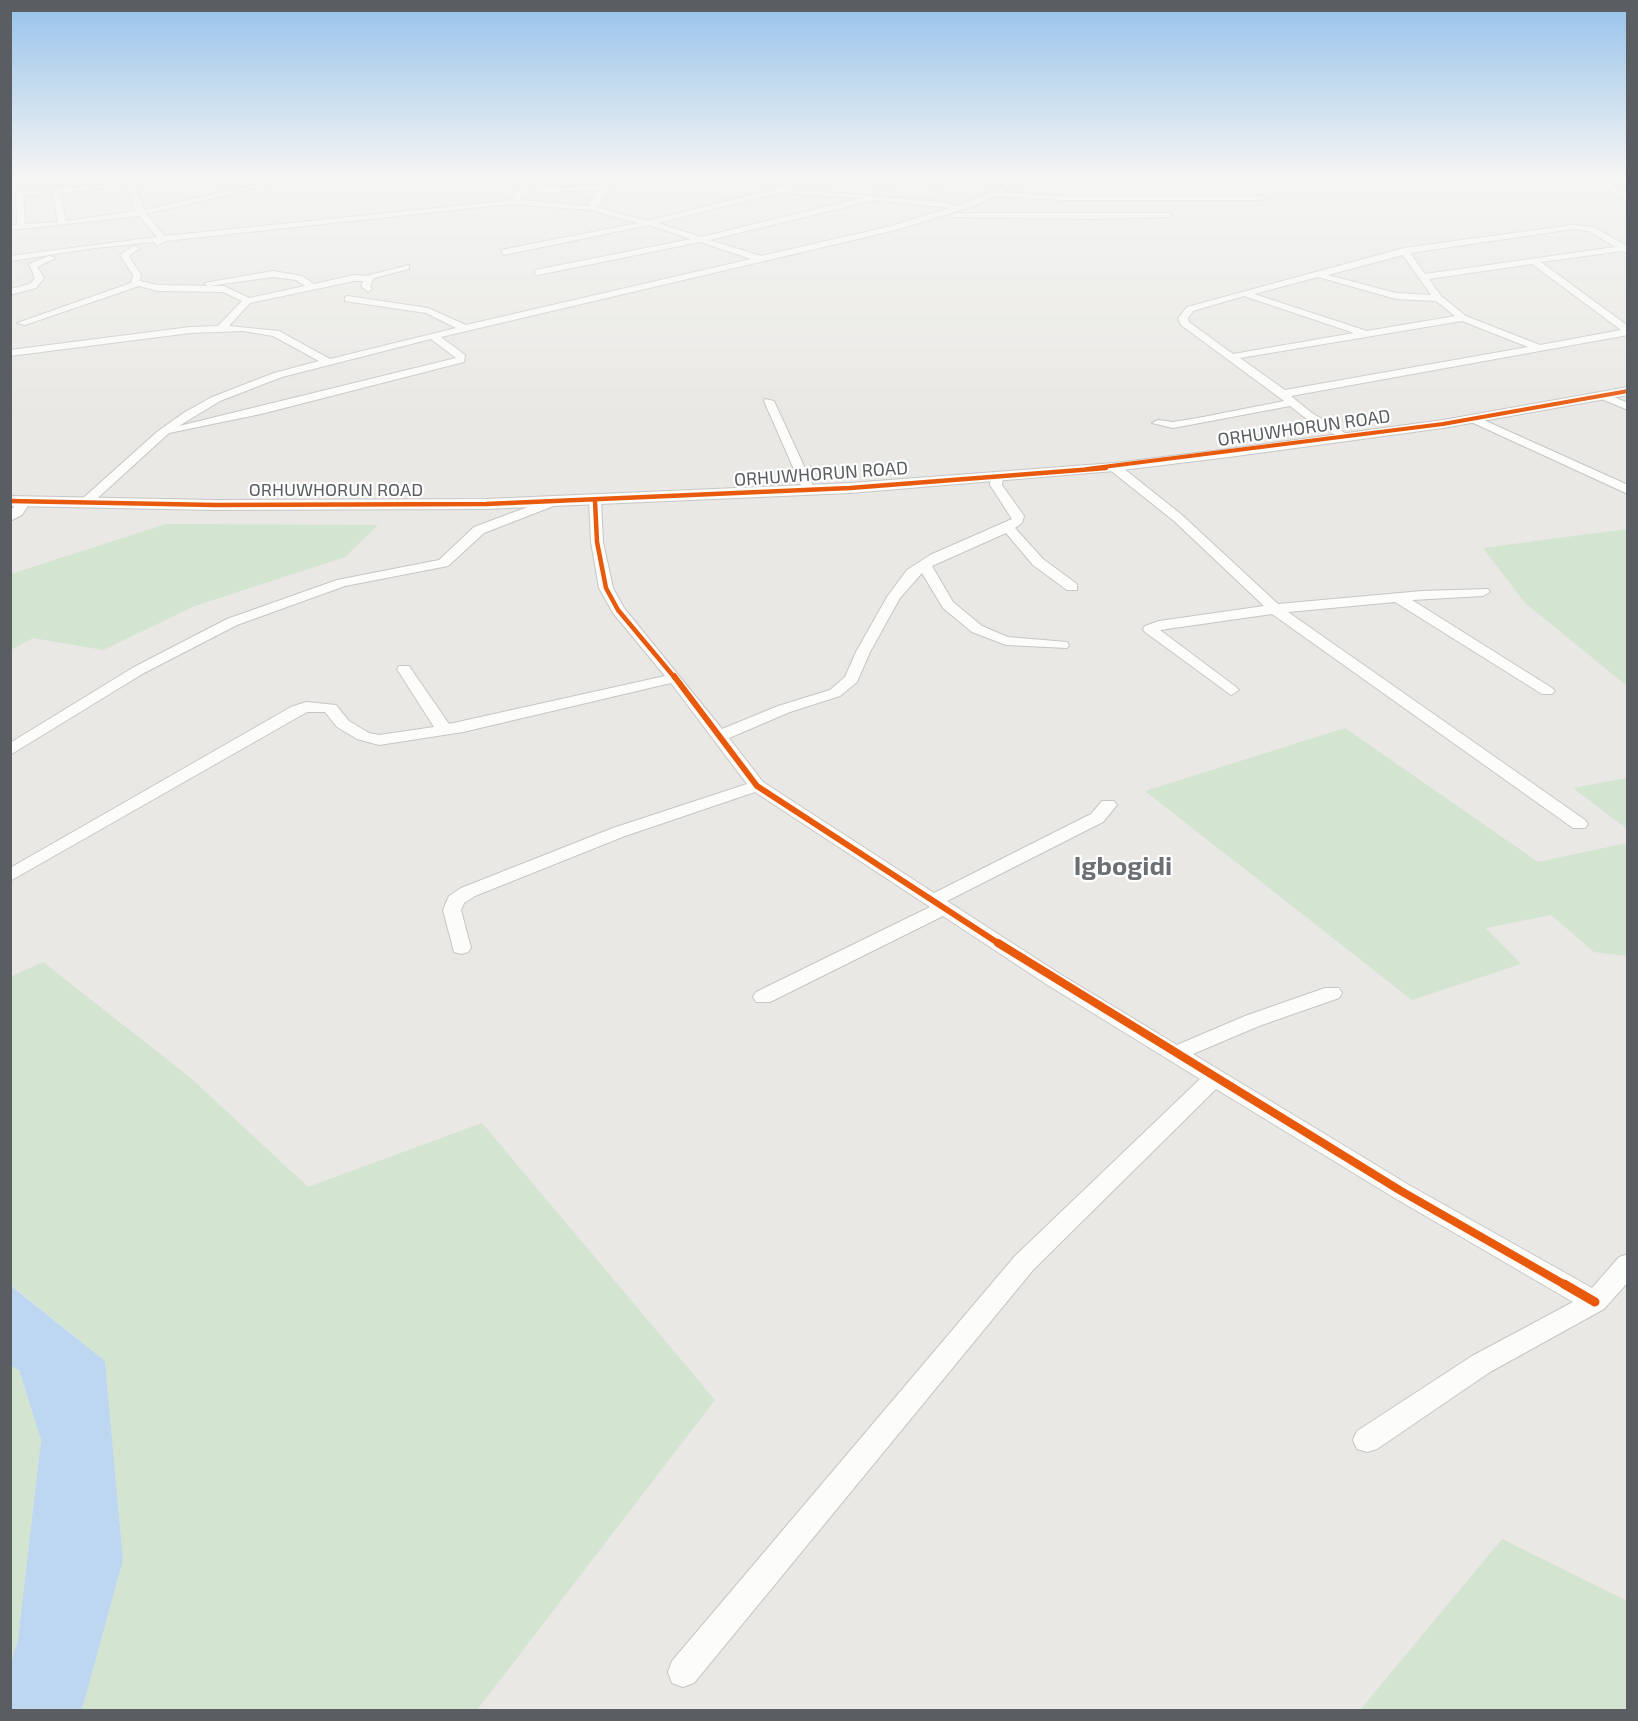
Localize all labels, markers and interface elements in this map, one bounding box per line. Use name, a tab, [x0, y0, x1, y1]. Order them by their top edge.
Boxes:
street label: ORHUWHORUN ROAD	[1216, 405, 1392, 451]
street label: ORHUWHORUN ROAD	[733, 457, 909, 491]
street label: ORHUWHORUN ROAD	[249, 479, 423, 501]
district label: Igbogidi	[1074, 850, 1172, 882]

